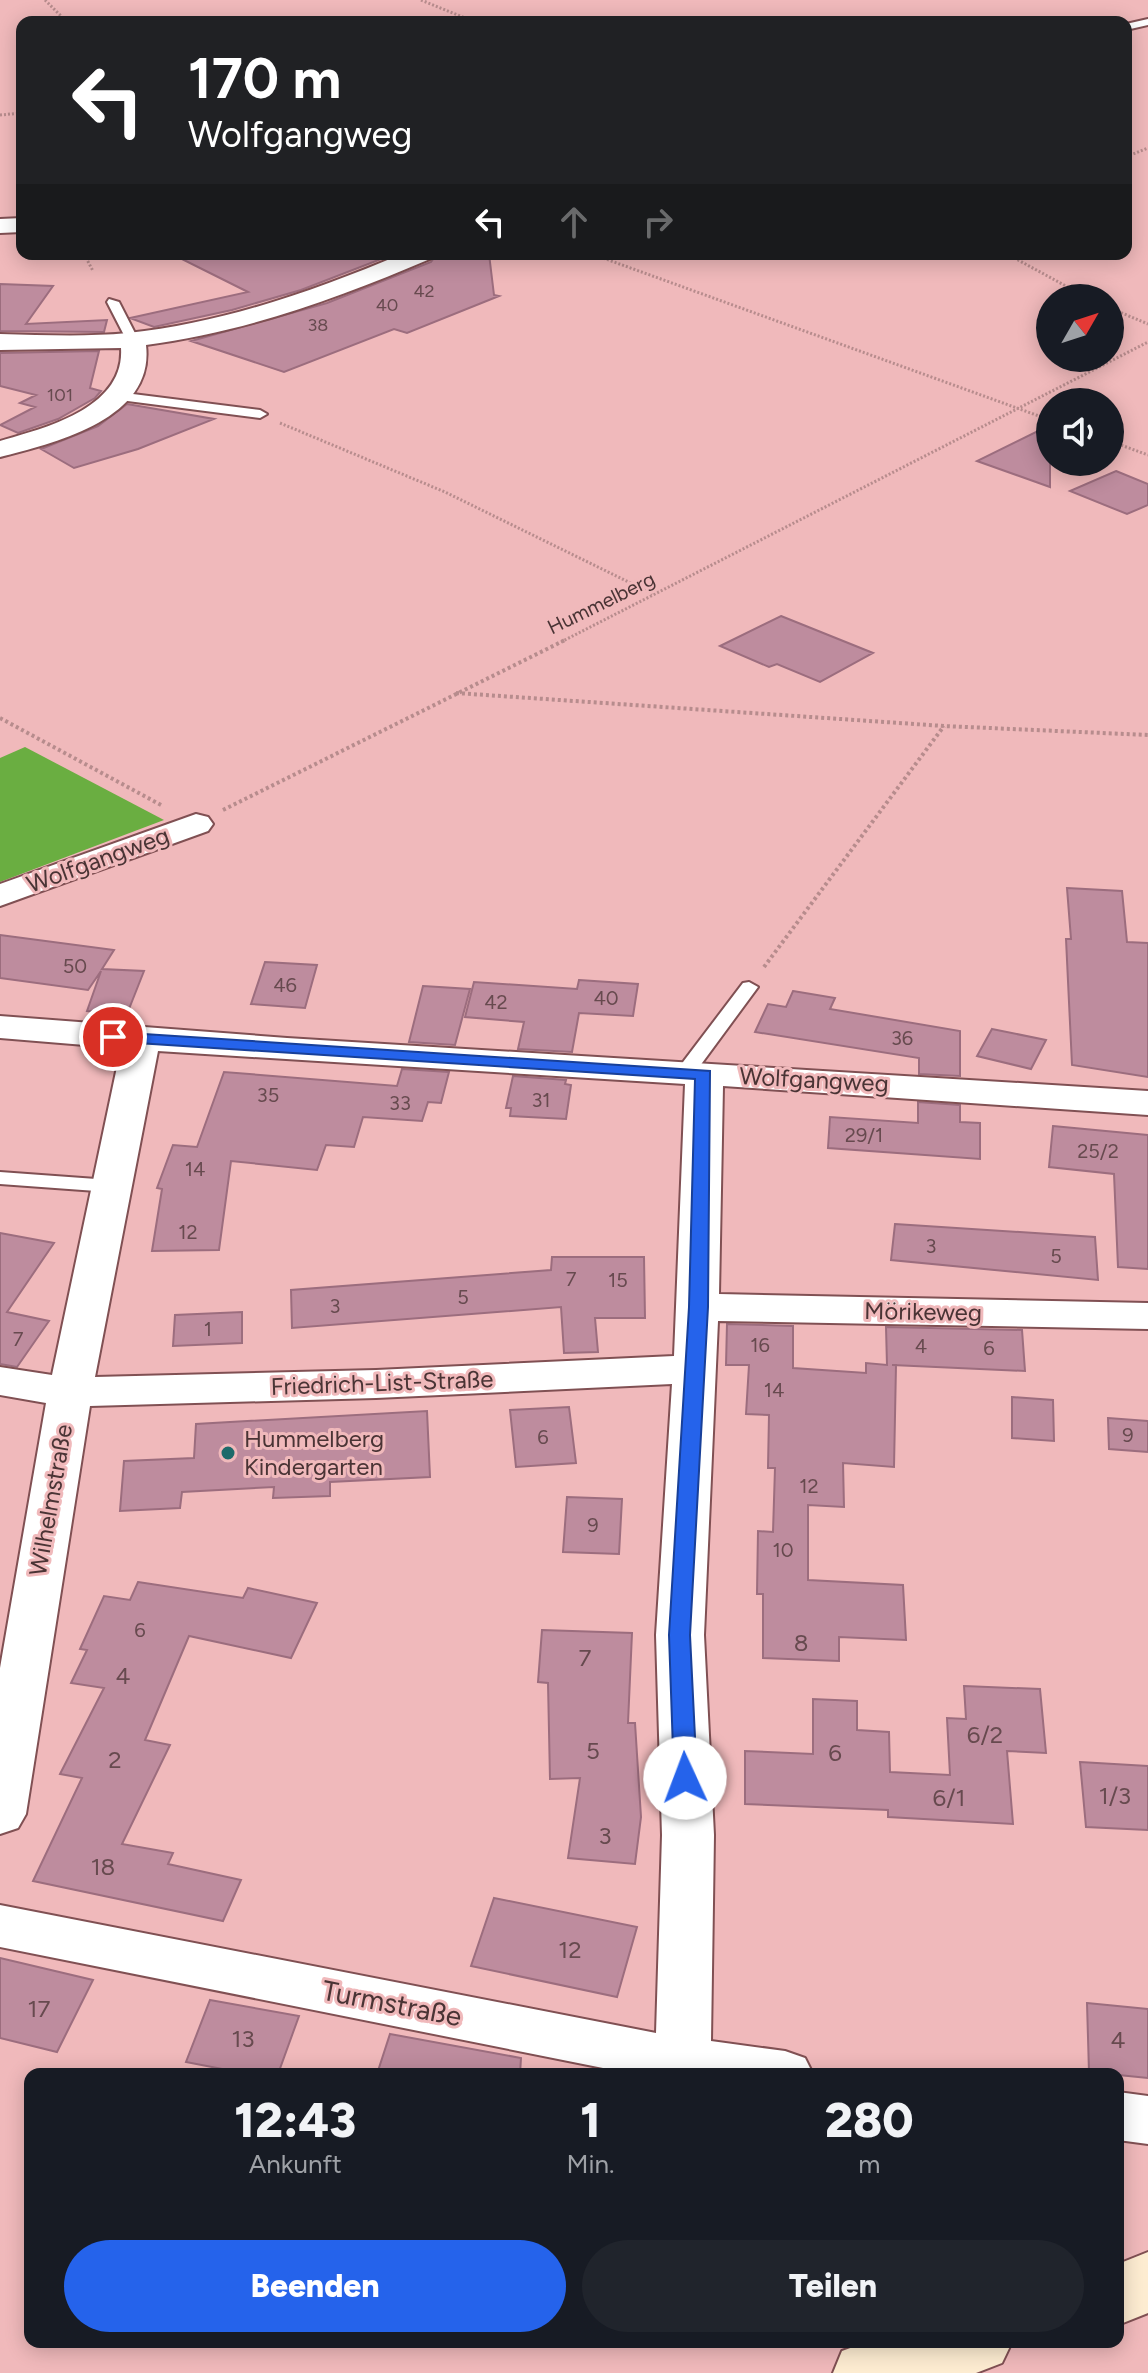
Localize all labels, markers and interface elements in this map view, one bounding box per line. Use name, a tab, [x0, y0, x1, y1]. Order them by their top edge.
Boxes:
text: 170 m	[188, 45, 341, 112]
icon: left	[56, 48, 160, 152]
text: Wolfgangweg	[188, 113, 412, 156]
icon: left	[468, 200, 512, 244]
icon: ahead	[552, 200, 596, 244]
icon: right	[636, 200, 680, 244]
house number: 42	[413, 280, 435, 302]
north arrow	[1036, 284, 1124, 372]
map controls	[1036, 284, 1124, 476]
house number: 40	[376, 294, 398, 316]
house number: 38	[308, 314, 328, 336]
house number: 101	[47, 384, 73, 406]
button: sound	[1036, 388, 1124, 476]
street label: Hummelberg	[543, 567, 659, 639]
street label: Wolfgangweg	[23, 820, 173, 899]
house number: 50	[63, 954, 87, 978]
house number: 46	[273, 973, 297, 997]
house number: 40	[593, 986, 619, 1010]
house number: 42	[484, 990, 508, 1014]
pin	[79, 1003, 147, 1071]
icon: arrive	[91, 1015, 135, 1059]
house number: 36	[891, 1026, 913, 1050]
street label: Wolfgangweg	[739, 1061, 889, 1098]
house number: 35	[257, 1083, 279, 1107]
house number: 31	[531, 1088, 551, 1112]
house number: 33	[389, 1091, 411, 1115]
house number: 29/1	[845, 1123, 883, 1147]
house number: 25/2	[1077, 1139, 1119, 1163]
house number: 14	[185, 1157, 205, 1181]
house number: 12	[178, 1220, 198, 1244]
house number: 3	[926, 1234, 936, 1258]
house number: 5	[1050, 1244, 1062, 1268]
house number: 7	[566, 1267, 577, 1291]
house number: 15	[608, 1268, 628, 1292]
house number: 5	[457, 1285, 469, 1309]
house number: 3	[330, 1294, 340, 1318]
street label: Mörikeweg	[864, 1296, 982, 1327]
house number: 1	[204, 1317, 212, 1341]
house number: 7	[13, 1327, 24, 1351]
house number: 16	[750, 1333, 770, 1357]
house number: 4	[915, 1334, 927, 1358]
house number: 6	[983, 1336, 995, 1360]
street label: Friedrich-List-Straße	[270, 1364, 494, 1401]
house number: 14	[764, 1378, 784, 1402]
street label: Wilhelmstraße	[23, 1422, 78, 1578]
house number: 9	[1122, 1423, 1134, 1447]
place label: Hummelberg Kindergarten	[244, 1424, 384, 1481]
house number: 6	[537, 1425, 549, 1449]
marker: Hummelberg Kindergarten	[219, 1444, 237, 1462]
house number: 12	[799, 1474, 819, 1498]
house number: 9	[587, 1513, 599, 1537]
house number: 10	[772, 1538, 794, 1562]
house number: 6	[134, 1618, 146, 1642]
house number: 8	[794, 1628, 808, 1657]
house number: 7	[579, 1643, 592, 1672]
house number: 4	[116, 1661, 131, 1690]
house number: 6/2	[967, 1720, 1003, 1749]
house number: 5	[586, 1736, 600, 1765]
position arrow	[643, 1736, 727, 1820]
house number: 6	[828, 1738, 842, 1767]
house number: 2	[108, 1745, 122, 1774]
house number: 1/3	[1099, 1781, 1131, 1810]
house number: 6/1	[933, 1783, 965, 1812]
house number: 3	[598, 1821, 612, 1850]
house number: 18	[91, 1852, 115, 1881]
house number: 12	[558, 1935, 582, 1964]
street label: Turmstraße	[319, 1973, 465, 2033]
house number: 17	[28, 1994, 51, 2023]
house number: 13	[232, 2024, 254, 2053]
house number: 4	[1111, 2025, 1126, 2054]
text: 12:43	[234, 2091, 356, 2149]
text: 1	[580, 2091, 601, 2149]
text: 280	[825, 2091, 914, 2149]
text: Ankunft	[249, 2148, 342, 2180]
text: Min.	[566, 2148, 614, 2180]
text: m	[858, 2148, 880, 2180]
button: Beenden	[64, 2240, 566, 2332]
button: Teilen	[582, 2240, 1084, 2332]

